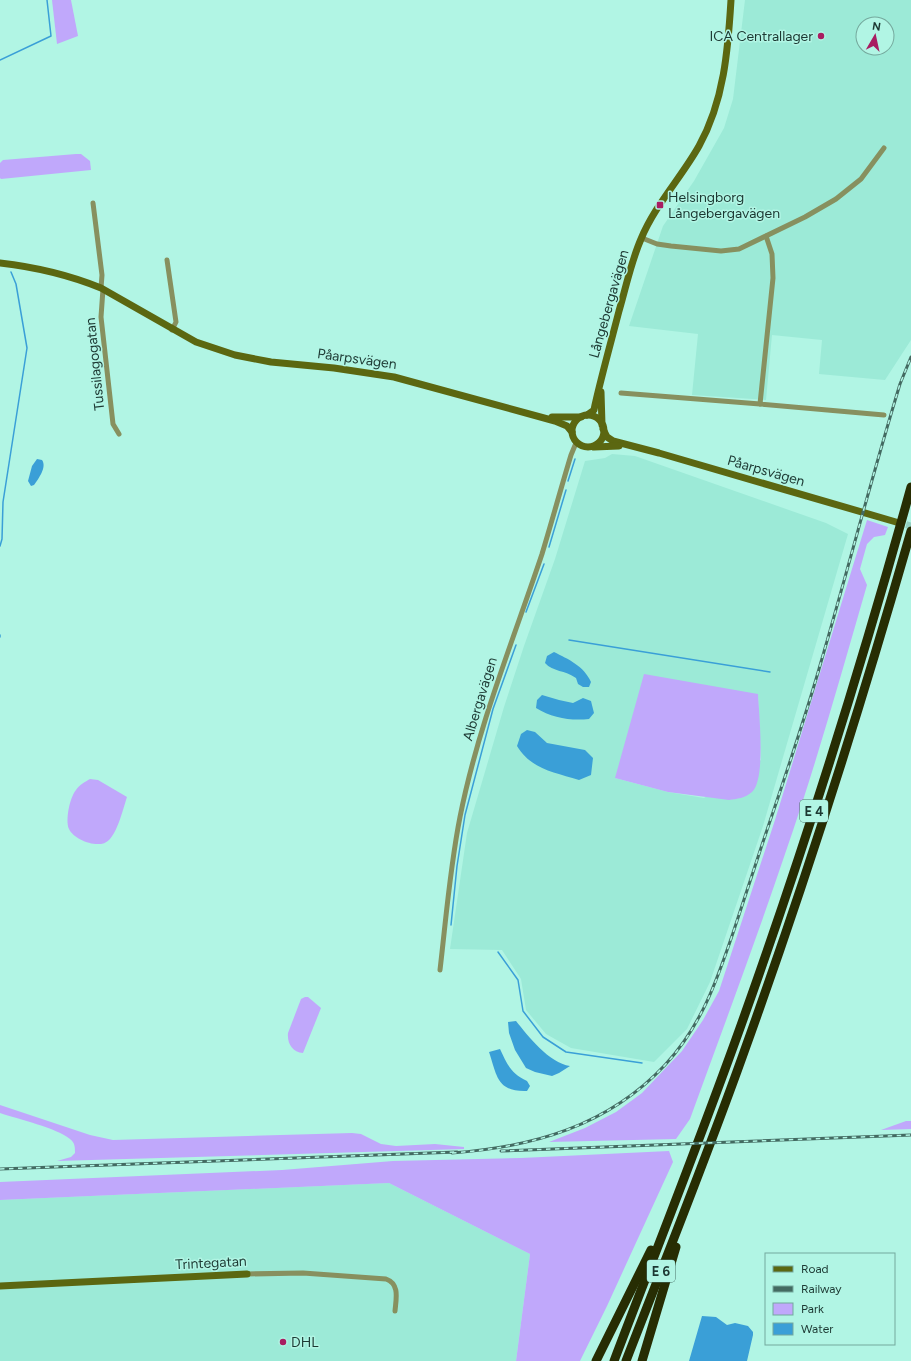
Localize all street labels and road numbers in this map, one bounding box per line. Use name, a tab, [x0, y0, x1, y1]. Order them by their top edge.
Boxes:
street label: Långebergavägen	[585, 248, 633, 360]
street label: Tussilagogatan	[82, 317, 108, 411]
street label: Påarpsvägen	[316, 345, 398, 373]
street label: Påarpsvägen	[725, 452, 807, 490]
street label: Albergavägen	[459, 655, 501, 743]
road number: E 4	[800, 800, 828, 822]
street label: Trintegatan	[175, 1253, 247, 1273]
road number: E 6	[647, 1260, 675, 1282]

